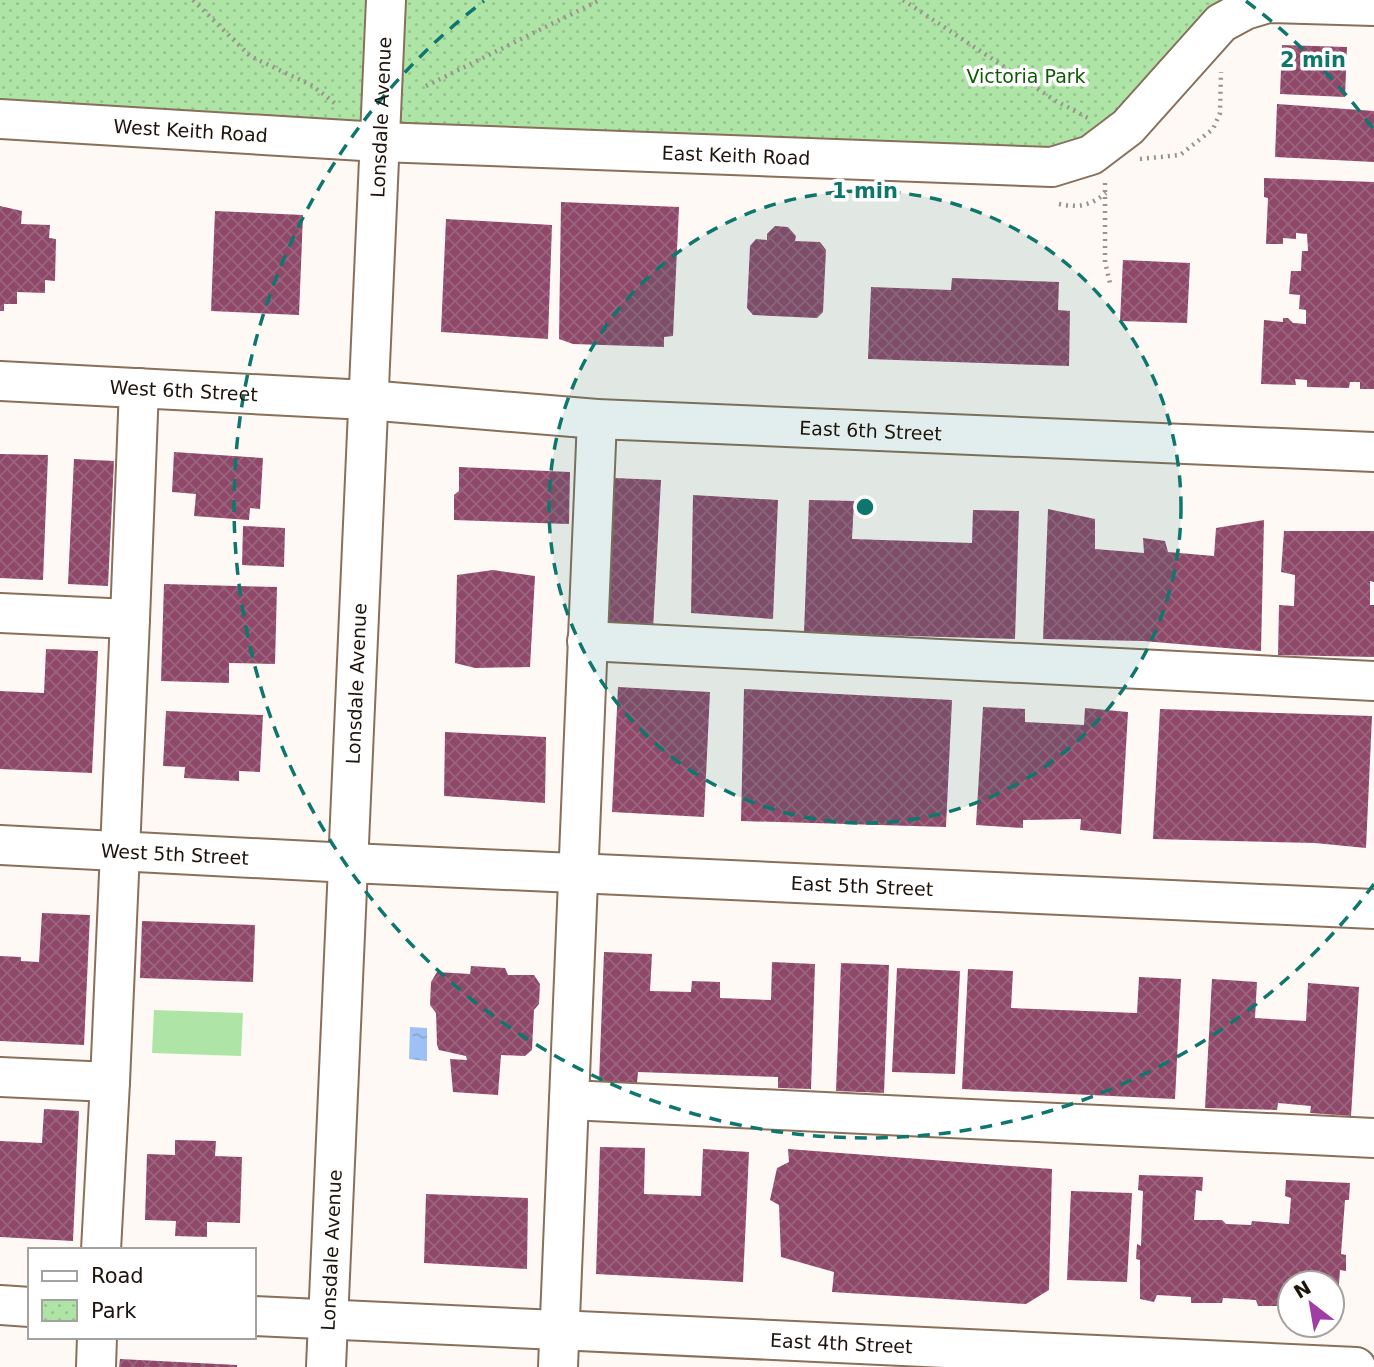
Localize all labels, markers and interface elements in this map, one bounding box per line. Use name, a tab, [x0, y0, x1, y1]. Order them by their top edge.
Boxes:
street label: Lonsdale Avenue	[366, 36, 395, 198]
text: 2 min	[1280, 48, 1346, 72]
park label: Victoria Park	[966, 65, 1086, 87]
street label: West Keith Road	[113, 115, 268, 146]
street label: East Keith Road	[661, 141, 811, 169]
text: 1 min	[832, 179, 898, 203]
street label: West 6th Street	[109, 376, 258, 405]
street label: East 6th Street	[799, 417, 942, 445]
centre of rings	[853, 495, 877, 519]
street label: Lonsdale Avenue	[341, 603, 371, 765]
street label: West 5th Street	[100, 839, 249, 869]
street label: East 5th Street	[790, 872, 934, 900]
street label: Lonsdale Avenue	[317, 1169, 346, 1331]
legend	[28, 1248, 256, 1339]
text: Road	[91, 1264, 144, 1288]
north arrow	[1276, 1269, 1346, 1339]
text: N	[1290, 1276, 1315, 1303]
text: Park	[91, 1299, 137, 1323]
street label: East 4th Street	[770, 1329, 913, 1357]

